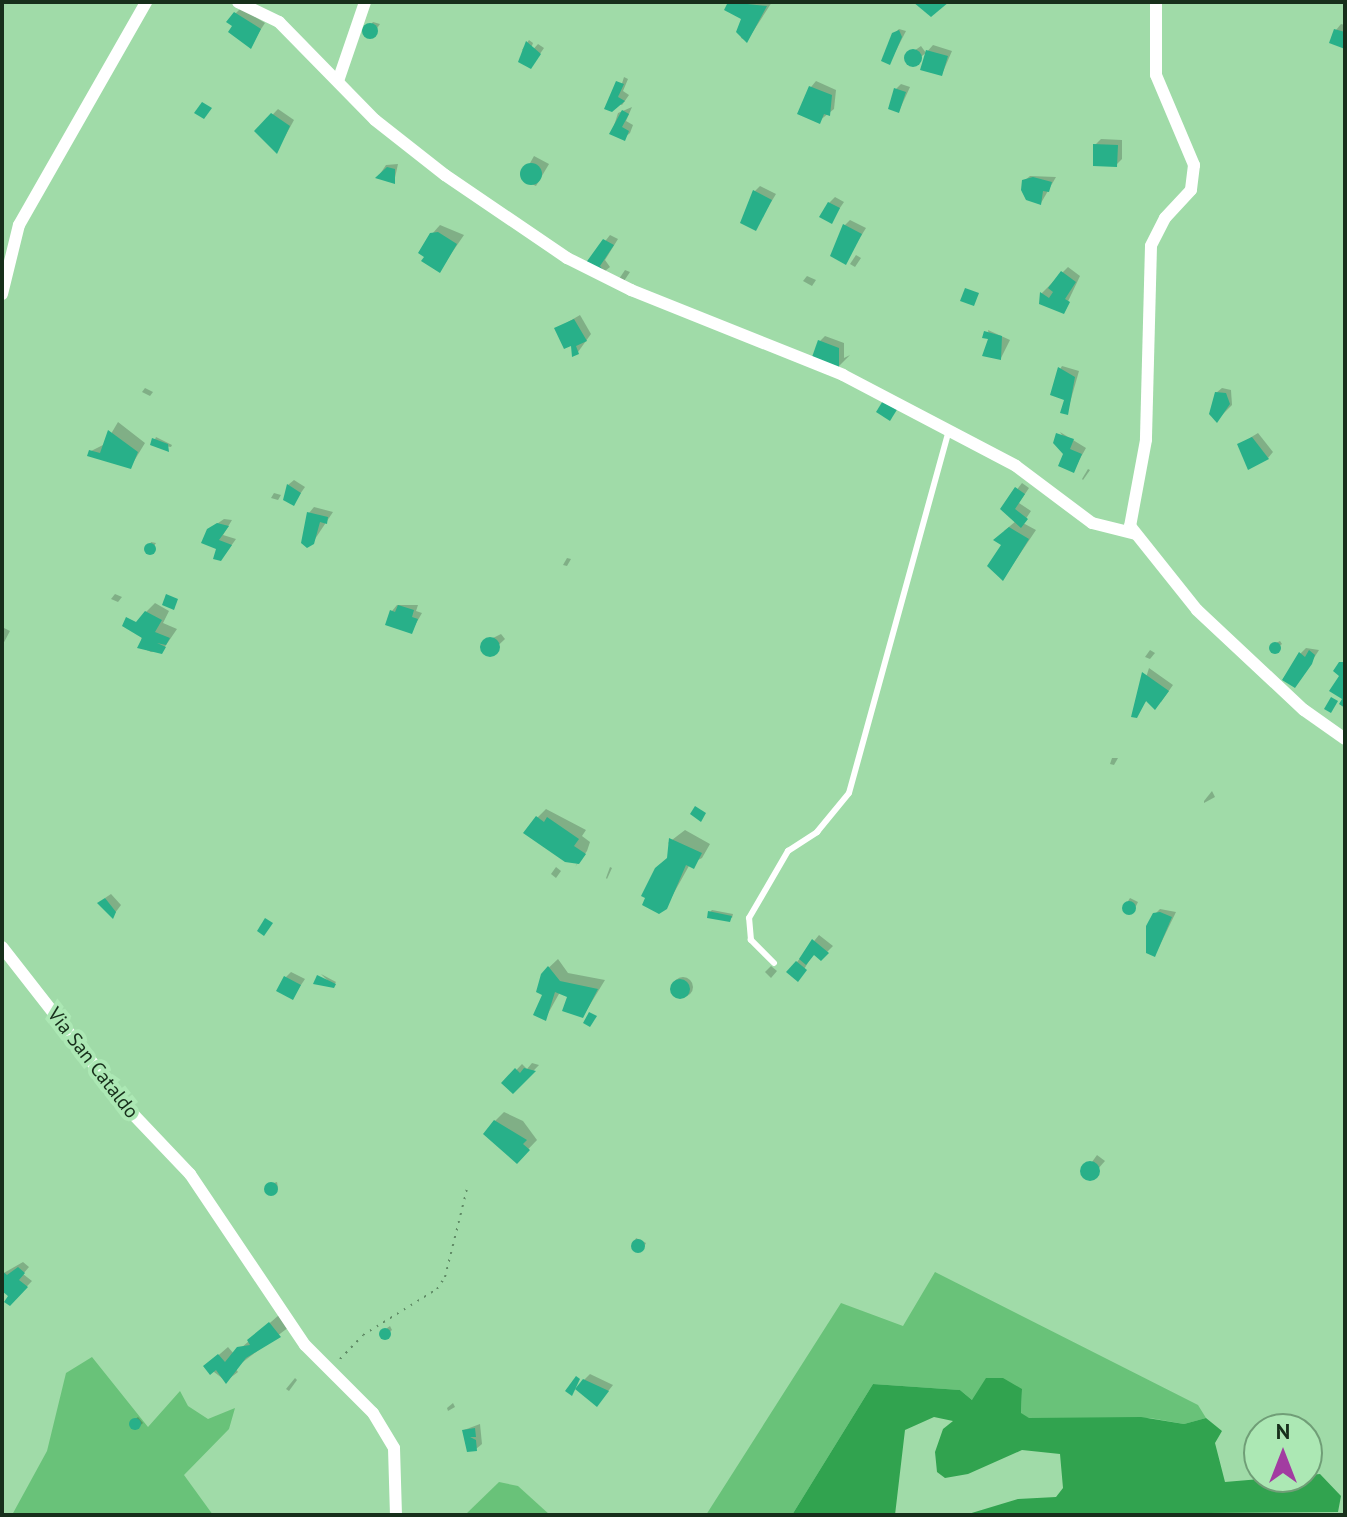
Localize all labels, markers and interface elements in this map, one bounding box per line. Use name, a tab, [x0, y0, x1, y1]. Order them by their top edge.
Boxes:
street label: Via San Cataldo	[42, 1003, 144, 1123]
north arrow	[1243, 1413, 1323, 1493]
text: N	[1276, 1417, 1290, 1445]

